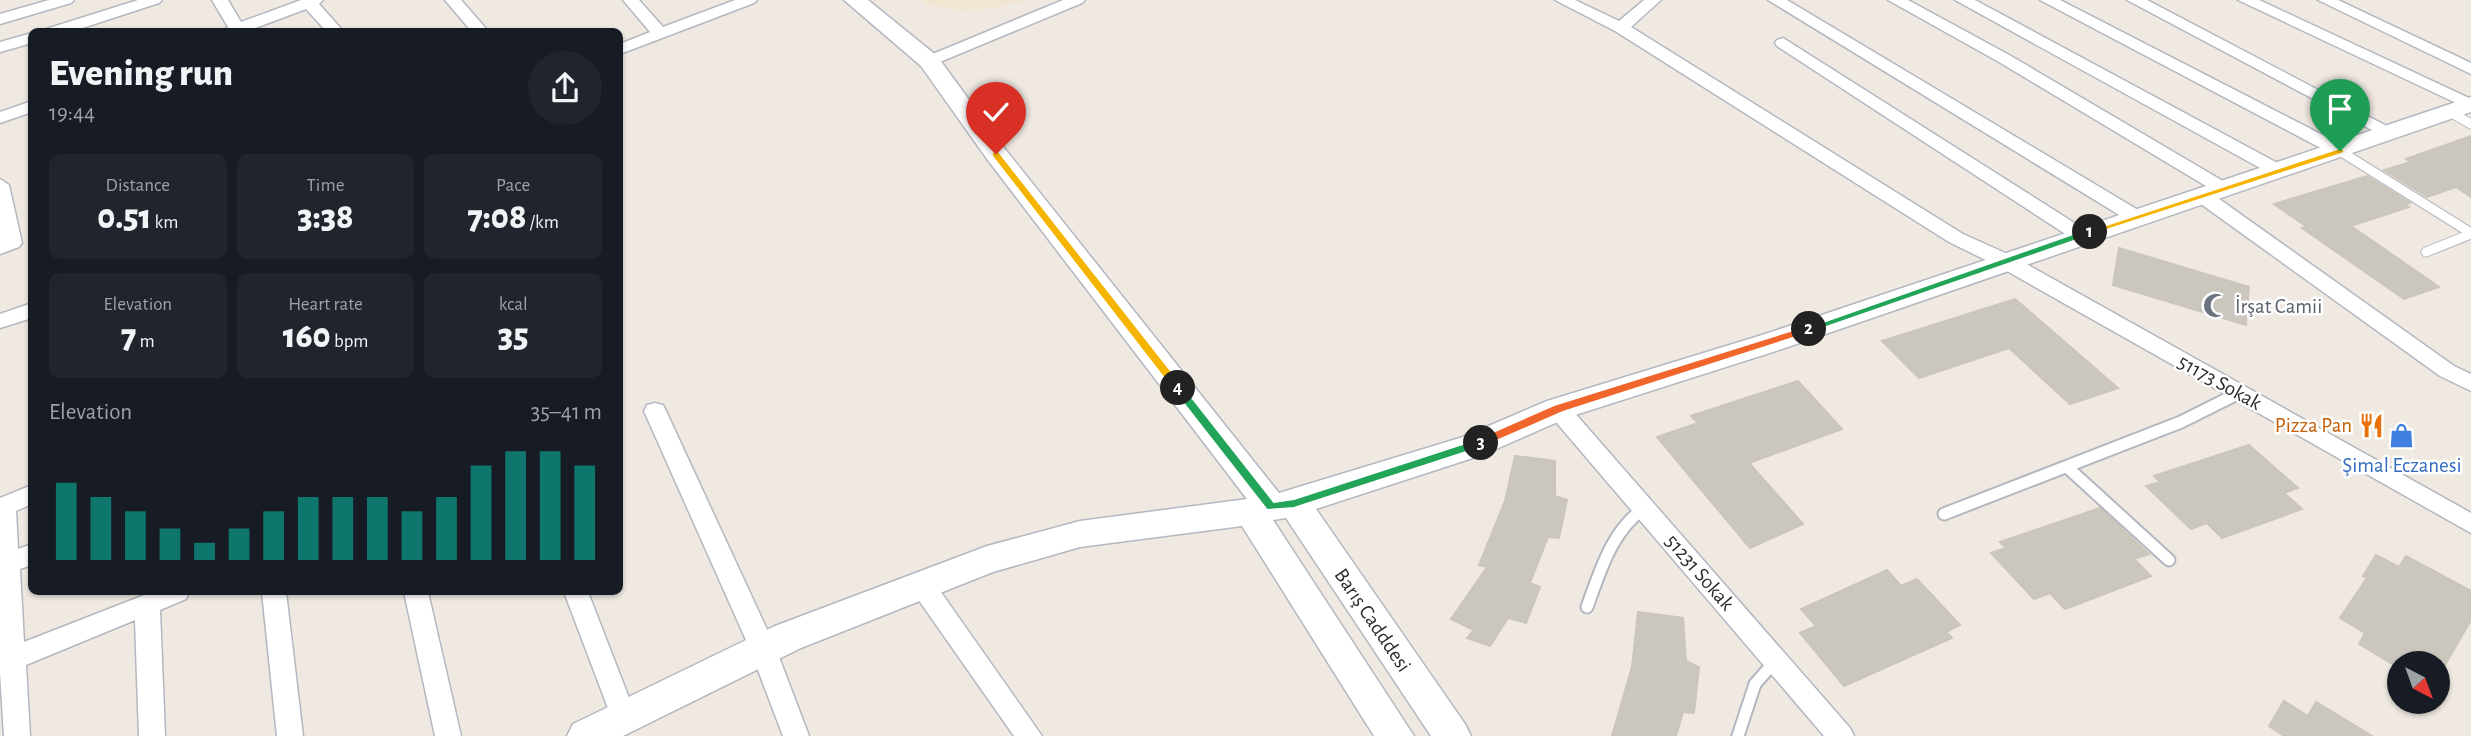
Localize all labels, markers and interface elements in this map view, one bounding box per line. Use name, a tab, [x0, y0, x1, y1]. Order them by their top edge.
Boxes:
button: share	[528, 51, 602, 125]
text: Evening run	[49, 55, 233, 93]
pin	[2310, 79, 2370, 151]
pin	[966, 82, 1026, 154]
icon: arrive	[2321, 90, 2359, 128]
icon: check	[977, 93, 1015, 131]
text: 19:44	[49, 102, 95, 125]
text: Distance	[106, 176, 170, 195]
text: Time	[307, 176, 344, 195]
text: Pace	[496, 176, 530, 195]
text: 0.51	[97, 200, 151, 235]
text: 3:38	[297, 200, 354, 235]
text: 7:08	[467, 200, 526, 235]
text: km	[151, 213, 178, 232]
text: /km	[526, 213, 559, 232]
pin: 1	[2072, 215, 2108, 250]
text: 1	[2086, 222, 2093, 241]
mosque icon: İrşat Camii	[2201, 292, 2229, 320]
text: Elevation	[103, 295, 172, 314]
text: Heart rate	[288, 295, 363, 314]
text: kcal	[499, 295, 528, 314]
place label: İrşat Camii	[2235, 295, 2322, 317]
pin: 2	[1792, 312, 1826, 346]
text: 7	[121, 319, 136, 354]
text: 160	[283, 319, 331, 354]
text: 35	[498, 319, 529, 354]
text: 2	[1804, 319, 1813, 338]
text: m	[136, 332, 155, 351]
text: bpm	[331, 332, 368, 351]
street label: 51173 Sokak	[2174, 351, 2266, 414]
pin: 4	[1160, 370, 1196, 406]
text: 4	[1173, 378, 1182, 397]
text: Elevation	[49, 401, 132, 424]
text: 35–41 m	[531, 401, 602, 424]
restaurant icon: Pizza Pan	[2358, 411, 2386, 439]
place label: Pizza Pan	[2275, 415, 2352, 436]
shop icon: Şimal Eczanesi	[2388, 422, 2416, 450]
pin: 3	[1464, 426, 1498, 460]
text: 3	[1476, 433, 1485, 452]
place label: Şimal Eczanesi	[2342, 455, 2462, 476]
street label: 51231 Sokak	[1661, 530, 1738, 615]
street label: Barış Cadddesi	[1330, 565, 1415, 676]
north arrow	[2387, 651, 2450, 714]
map controls	[2387, 651, 2450, 714]

